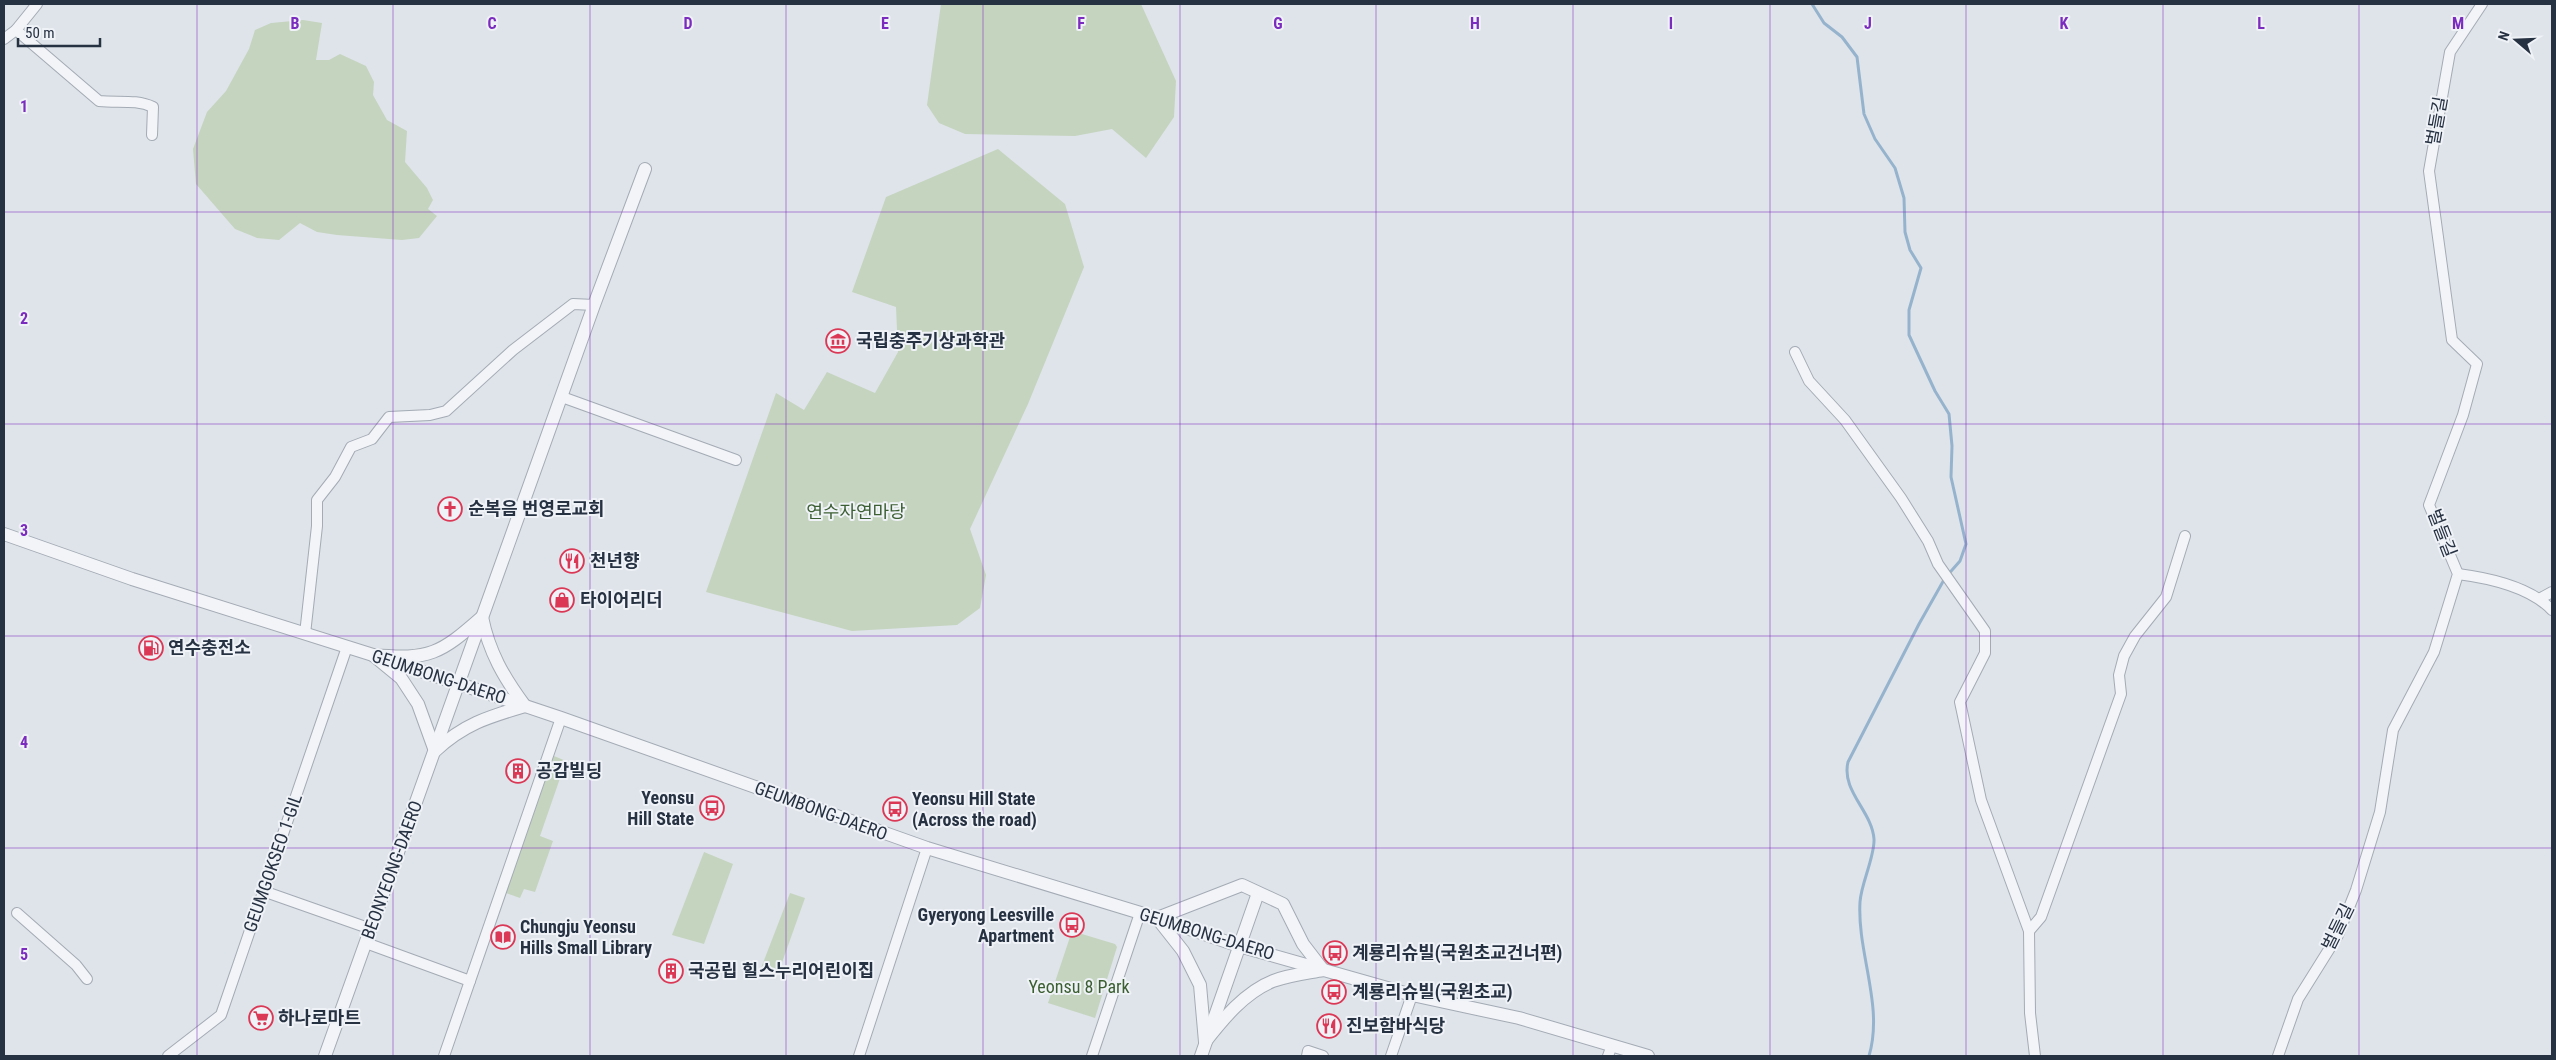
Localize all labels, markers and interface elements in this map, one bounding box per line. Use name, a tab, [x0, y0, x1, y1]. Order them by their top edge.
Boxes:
text: B	[291, 14, 300, 33]
text: C	[487, 14, 497, 33]
text: D	[683, 14, 693, 33]
text: E	[881, 14, 889, 33]
text: F	[1077, 14, 1085, 33]
text: G	[1273, 14, 1283, 33]
text: H	[1470, 14, 1480, 33]
text: I	[1669, 14, 1673, 33]
text: J	[1864, 14, 1872, 33]
text: K	[2060, 14, 2069, 33]
text: L	[2257, 14, 2265, 33]
text: M	[2452, 14, 2464, 33]
scale bar	[18, 15, 100, 47]
north arrow	[2491, 15, 2541, 65]
text: 50 m	[25, 24, 55, 42]
text: N	[2495, 29, 2513, 42]
street label: 벌들길	[2422, 95, 2451, 147]
text: 1	[20, 97, 28, 116]
text: 2	[20, 309, 28, 328]
museum icon: 국립충주기상과학관	[825, 328, 851, 354]
place label: 국립충주기상과학관	[856, 330, 1005, 351]
church icon: 순복음 번영로교회	[437, 496, 463, 522]
place label: 순복음 번영로교회	[468, 498, 605, 519]
park label: 연수자연마당	[806, 501, 906, 522]
street label: 벌들길	[2424, 506, 2461, 560]
text: 3	[20, 521, 28, 540]
restaurant icon: 천년향	[559, 548, 585, 574]
place label: 천년향	[590, 550, 640, 571]
shop icon: 타이어리더	[549, 587, 575, 613]
place label: 타이어리더	[580, 589, 663, 610]
fuel station icon: 연수충전소	[138, 635, 164, 661]
place label: 연수충전소	[168, 637, 251, 658]
street label: GEUMBONG-DAERO	[369, 645, 509, 708]
text: 4	[20, 733, 28, 752]
building icon: 공감빌딩	[505, 758, 531, 784]
place label: 공감빌딩	[536, 760, 602, 781]
street label: GEUMBONG-DAERO	[752, 777, 891, 844]
place label: Yeonsu Hill State	[627, 787, 694, 829]
place label: Yeonsu Hill State (Across the road)	[912, 788, 1037, 831]
street label: GEUMGOKSEO 1-GIL	[239, 791, 306, 935]
bus stop icon: Yeonsu Hill State	[699, 795, 725, 821]
bus stop icon: Yeonsu Hill State (Across the road)	[882, 796, 908, 822]
street label: BEONYEONG-DAERO	[357, 798, 426, 942]
street label: 벌들길	[2317, 900, 2358, 954]
street label: GEUMBONG-DAERO	[1137, 903, 1277, 964]
place label: Gyeryong Leesville Apartment	[918, 904, 1054, 946]
bus stop icon: Gyeryong Leesville Apartment	[1059, 912, 1085, 938]
place label: Chungju Yeonsu Hills Small Library	[520, 916, 652, 958]
library icon: Chungju Yeonsu Hills Small Library	[490, 924, 516, 950]
bus stop icon: 계룡리슈빌(국원초교건너편)	[1322, 940, 1348, 966]
place label: 계룡리슈빌(국원초교건너편)	[1352, 942, 1562, 964]
text: 5	[20, 945, 28, 964]
building icon: 국공립 힐스누리어린이집	[658, 958, 684, 984]
place label: 국공립 힐스누리어린이집	[688, 960, 874, 981]
park label: Yeonsu 8 Park	[1028, 976, 1130, 997]
bus stop icon: 계룡리슈빌(국원초교)	[1321, 979, 1347, 1005]
place label: 계룡리슈빌(국원초교)	[1352, 981, 1513, 1003]
supermarket icon: 하나로마트	[248, 1005, 274, 1031]
place label: 하나로마트	[278, 1007, 361, 1028]
restaurant icon: 진보함바식당	[1316, 1013, 1342, 1039]
place label: 진보함바식당	[1346, 1015, 1445, 1036]

